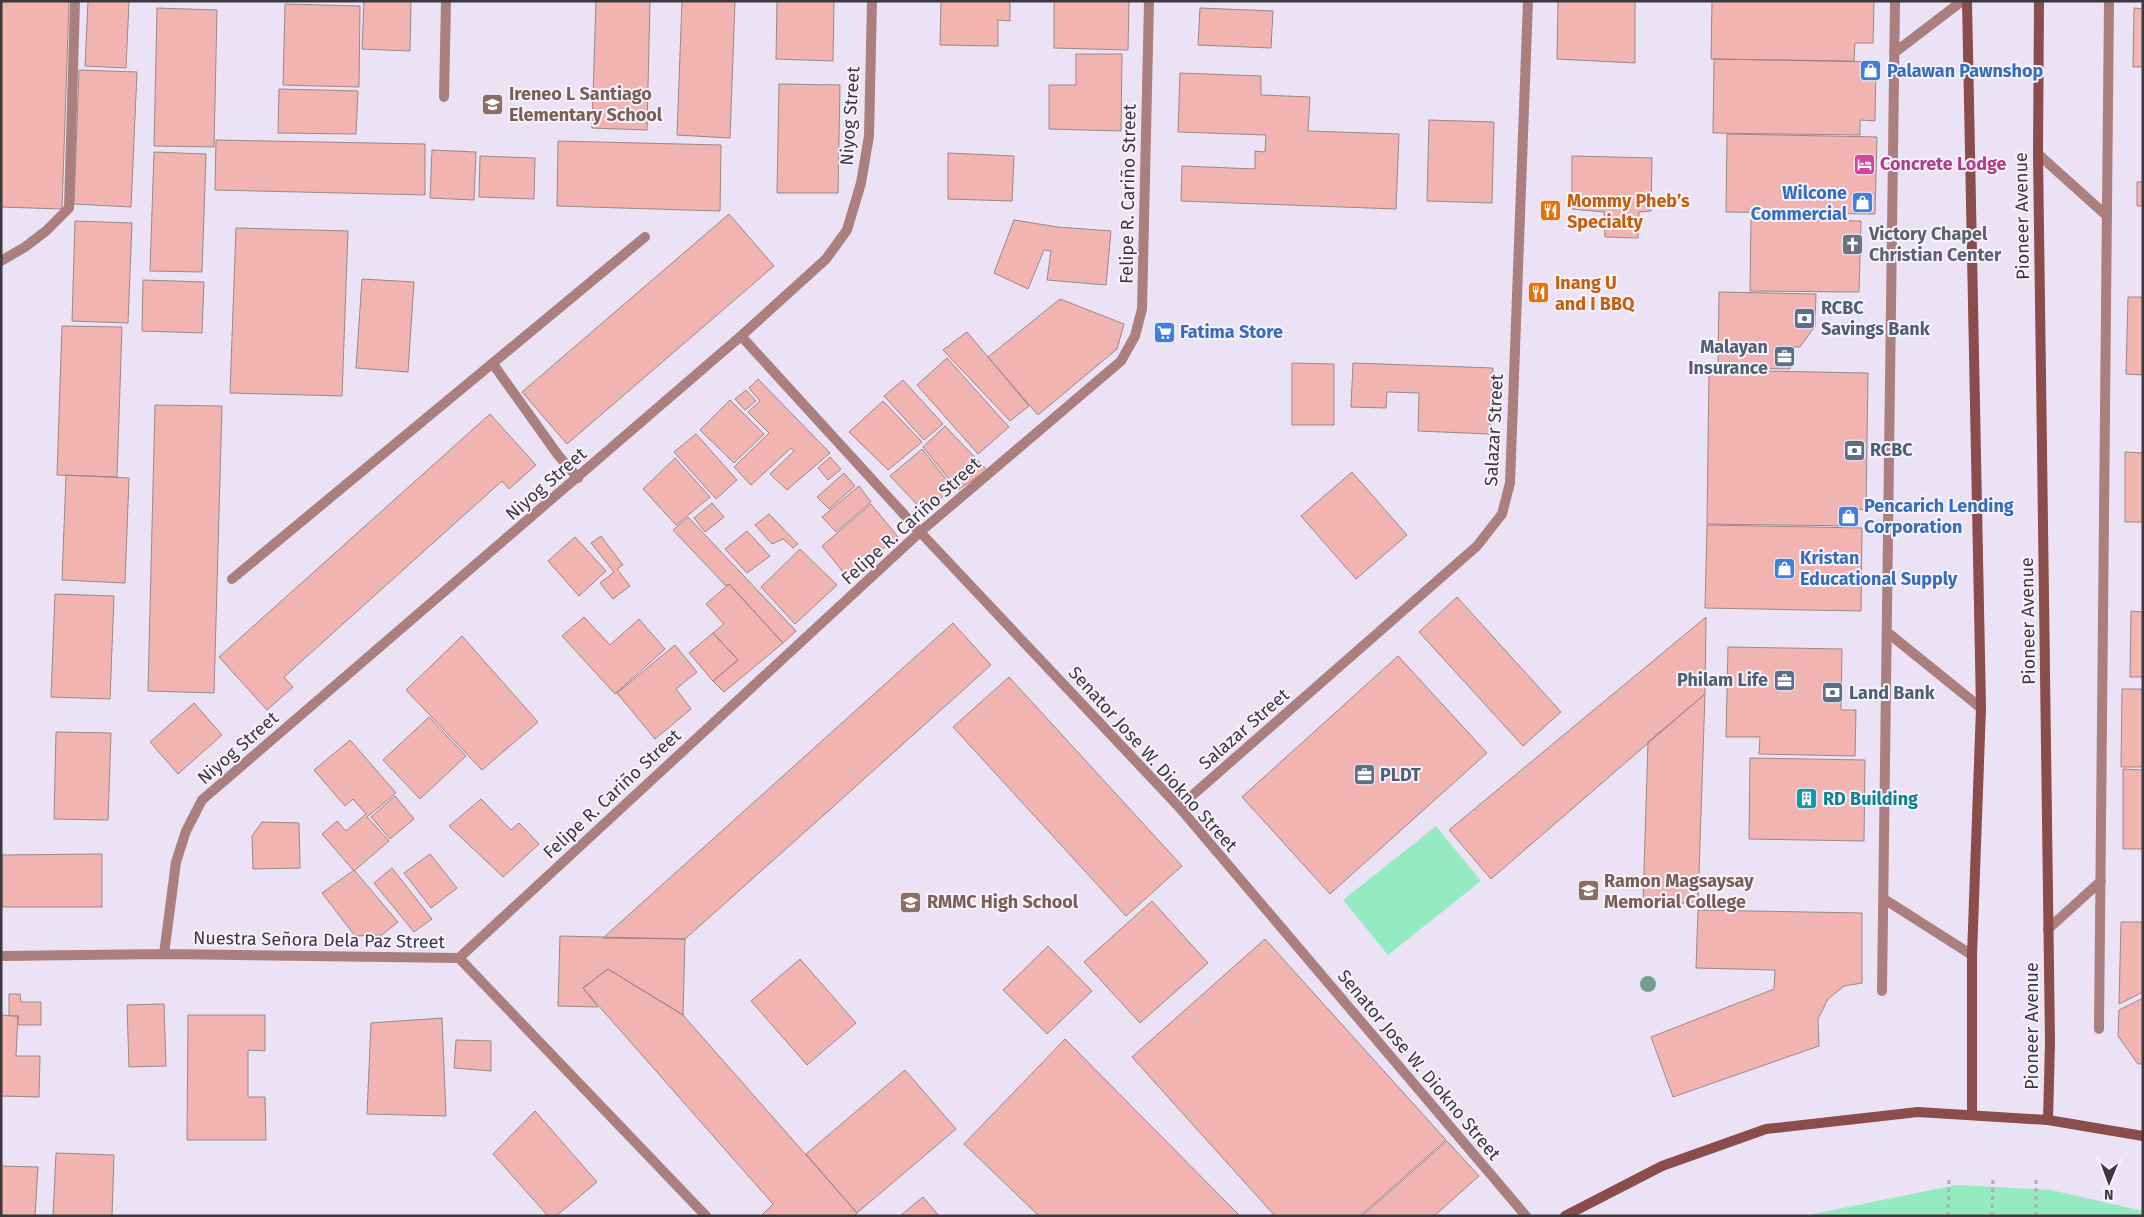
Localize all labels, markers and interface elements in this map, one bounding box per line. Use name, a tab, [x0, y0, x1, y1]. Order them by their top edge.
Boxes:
shop icon: Palawan Pawnshop	[1859, 59, 1883, 83]
place label: Palawan Pawnshop	[1887, 60, 2043, 82]
street label: Niyog Street	[836, 65, 864, 166]
place label: Ireneo L Santiago Elementary School	[509, 83, 663, 126]
school or university icon: Ireneo L Santiago Elementary School	[481, 92, 505, 116]
street label: Felipe R. Cariño Street	[1115, 103, 1141, 284]
hotel icon: Concrete Lodge	[1852, 152, 1876, 176]
street label: Pioneer Avenue	[2010, 152, 2034, 280]
place label: Concrete Lodge	[1880, 153, 2007, 175]
place label: Wilcone Commercial	[1751, 182, 1848, 225]
place label: Mommy Pheb’s Specialty	[1567, 190, 1690, 233]
shop icon: Wilcone Commercial	[1851, 191, 1875, 215]
restaurant icon: Mommy Pheb’s Specialty	[1539, 199, 1563, 223]
place label: Victory Chapel Christian Center	[1868, 223, 2002, 266]
church icon: Victory Chapel Christian Center	[1841, 232, 1865, 256]
place label: Inang U and I BBQ	[1555, 272, 1635, 315]
restaurant icon: Inang U and I BBQ	[1527, 281, 1551, 305]
place label: RCBC Savings Bank	[1821, 297, 1931, 340]
bank icon: RCBC Savings Bank	[1793, 306, 1817, 330]
supermarket icon: Fatima Store	[1152, 320, 1176, 344]
place label: Fatima Store	[1180, 321, 1283, 343]
place label: Malayan Insurance	[1688, 336, 1768, 379]
office icon: Malayan Insurance	[1772, 345, 1796, 369]
street label: Salazar Street	[1480, 373, 1508, 487]
bank icon: RCBC	[1842, 438, 1866, 462]
place label: RCBC	[1870, 439, 1913, 461]
street label: Niyog Street	[501, 443, 591, 525]
street label: Felipe R. Cariño Street	[837, 452, 986, 589]
place label: Pencarich Lending Corporation	[1864, 495, 2014, 538]
shop icon: Pencarich Lending Corporation	[1836, 504, 1860, 528]
place label: Kristan Educational Supply	[1800, 547, 1958, 590]
shop icon: Kristan Educational Supply	[1772, 556, 1796, 580]
street label: Pioneer Avenue	[2016, 557, 2040, 685]
street label: Senator Jose W. Diokno Street	[1064, 662, 1242, 857]
office icon: Philam Life	[1772, 668, 1796, 692]
place label: Philam Life	[1677, 669, 1768, 691]
bank icon: Land Bank	[1821, 681, 1845, 705]
place label: Land Bank	[1849, 682, 1936, 704]
street label: Salazar Street	[1194, 684, 1294, 774]
street label: Niyog Street	[193, 707, 283, 789]
street label: Felipe R. Cariño Street	[539, 724, 686, 863]
office icon: PLDT	[1352, 763, 1376, 787]
place label: PLDT	[1380, 764, 1421, 786]
building icon: RD Building	[1795, 787, 1819, 811]
place label: RD Building	[1823, 788, 1918, 810]
place label: Ramon Magsaysay Memorial College	[1604, 870, 1754, 913]
school or university icon: Ramon Magsaysay Memorial College	[1576, 879, 1600, 903]
school or university icon: RMMC High School	[899, 890, 923, 914]
place label: RMMC High School	[927, 891, 1079, 913]
street label: Nuestra Señora Dela Paz Street	[193, 927, 446, 953]
street label: Pioneer Avenue	[2021, 962, 2043, 1090]
street label: Senator Jose W. Diokno Street	[1333, 965, 1505, 1165]
north arrow	[2084, 1157, 2134, 1207]
text: N	[2104, 1186, 2114, 1203]

